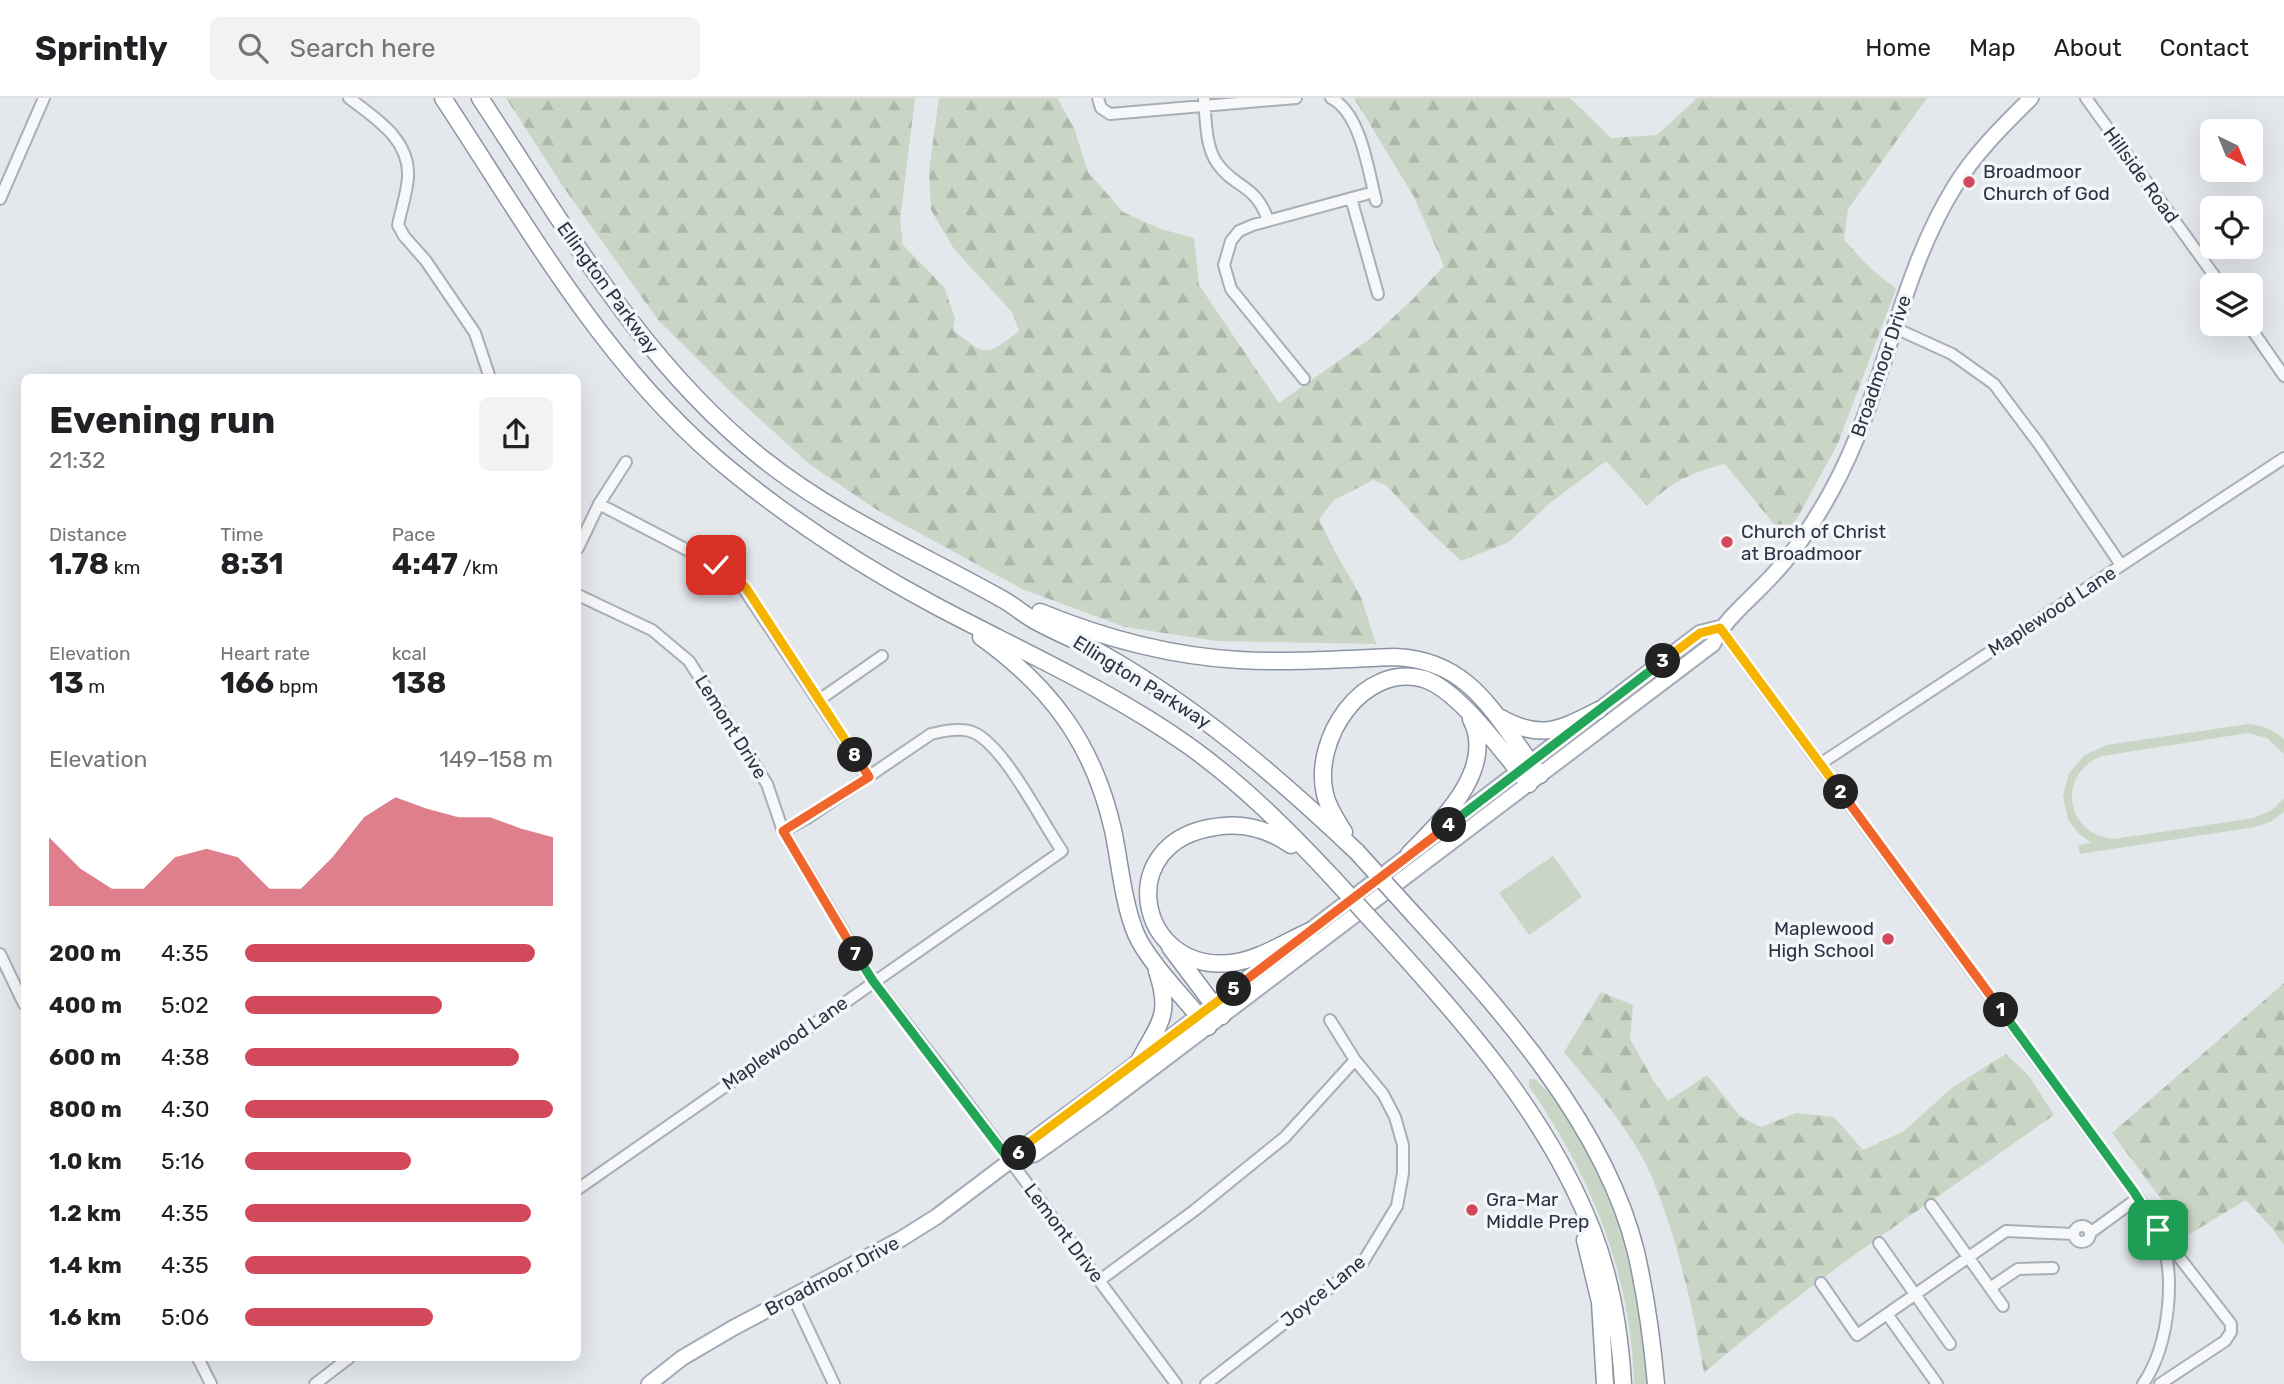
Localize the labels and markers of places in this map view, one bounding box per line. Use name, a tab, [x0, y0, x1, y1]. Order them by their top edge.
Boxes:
place label: Broadmoor Church of God	[1983, 160, 2110, 205]
marker: Broadmoor Church of God	[1961, 174, 1977, 190]
place label: Church of Christ at Broadmoor	[1741, 520, 1886, 565]
marker: Church of Christ at Broadmoor	[1719, 534, 1735, 550]
pin	[686, 535, 746, 595]
pin: 3	[1646, 644, 1680, 678]
pin: 8	[838, 738, 872, 772]
pin: 2	[1824, 774, 1858, 810]
pin: 4	[1432, 808, 1466, 842]
place label: Maplewood High School	[1768, 917, 1874, 962]
marker: Maplewood High School	[1880, 931, 1896, 947]
pin: 7	[838, 936, 874, 972]
pin: 5	[1216, 972, 1252, 1006]
pin: 1	[1983, 992, 2018, 1028]
pin: 6	[1002, 1136, 1036, 1170]
place label: Gra-Mar Middle Prep	[1486, 1188, 1589, 1233]
pin	[2128, 1200, 2188, 1260]
marker: Gra-Mar Middle Prep	[1464, 1202, 1480, 1218]

